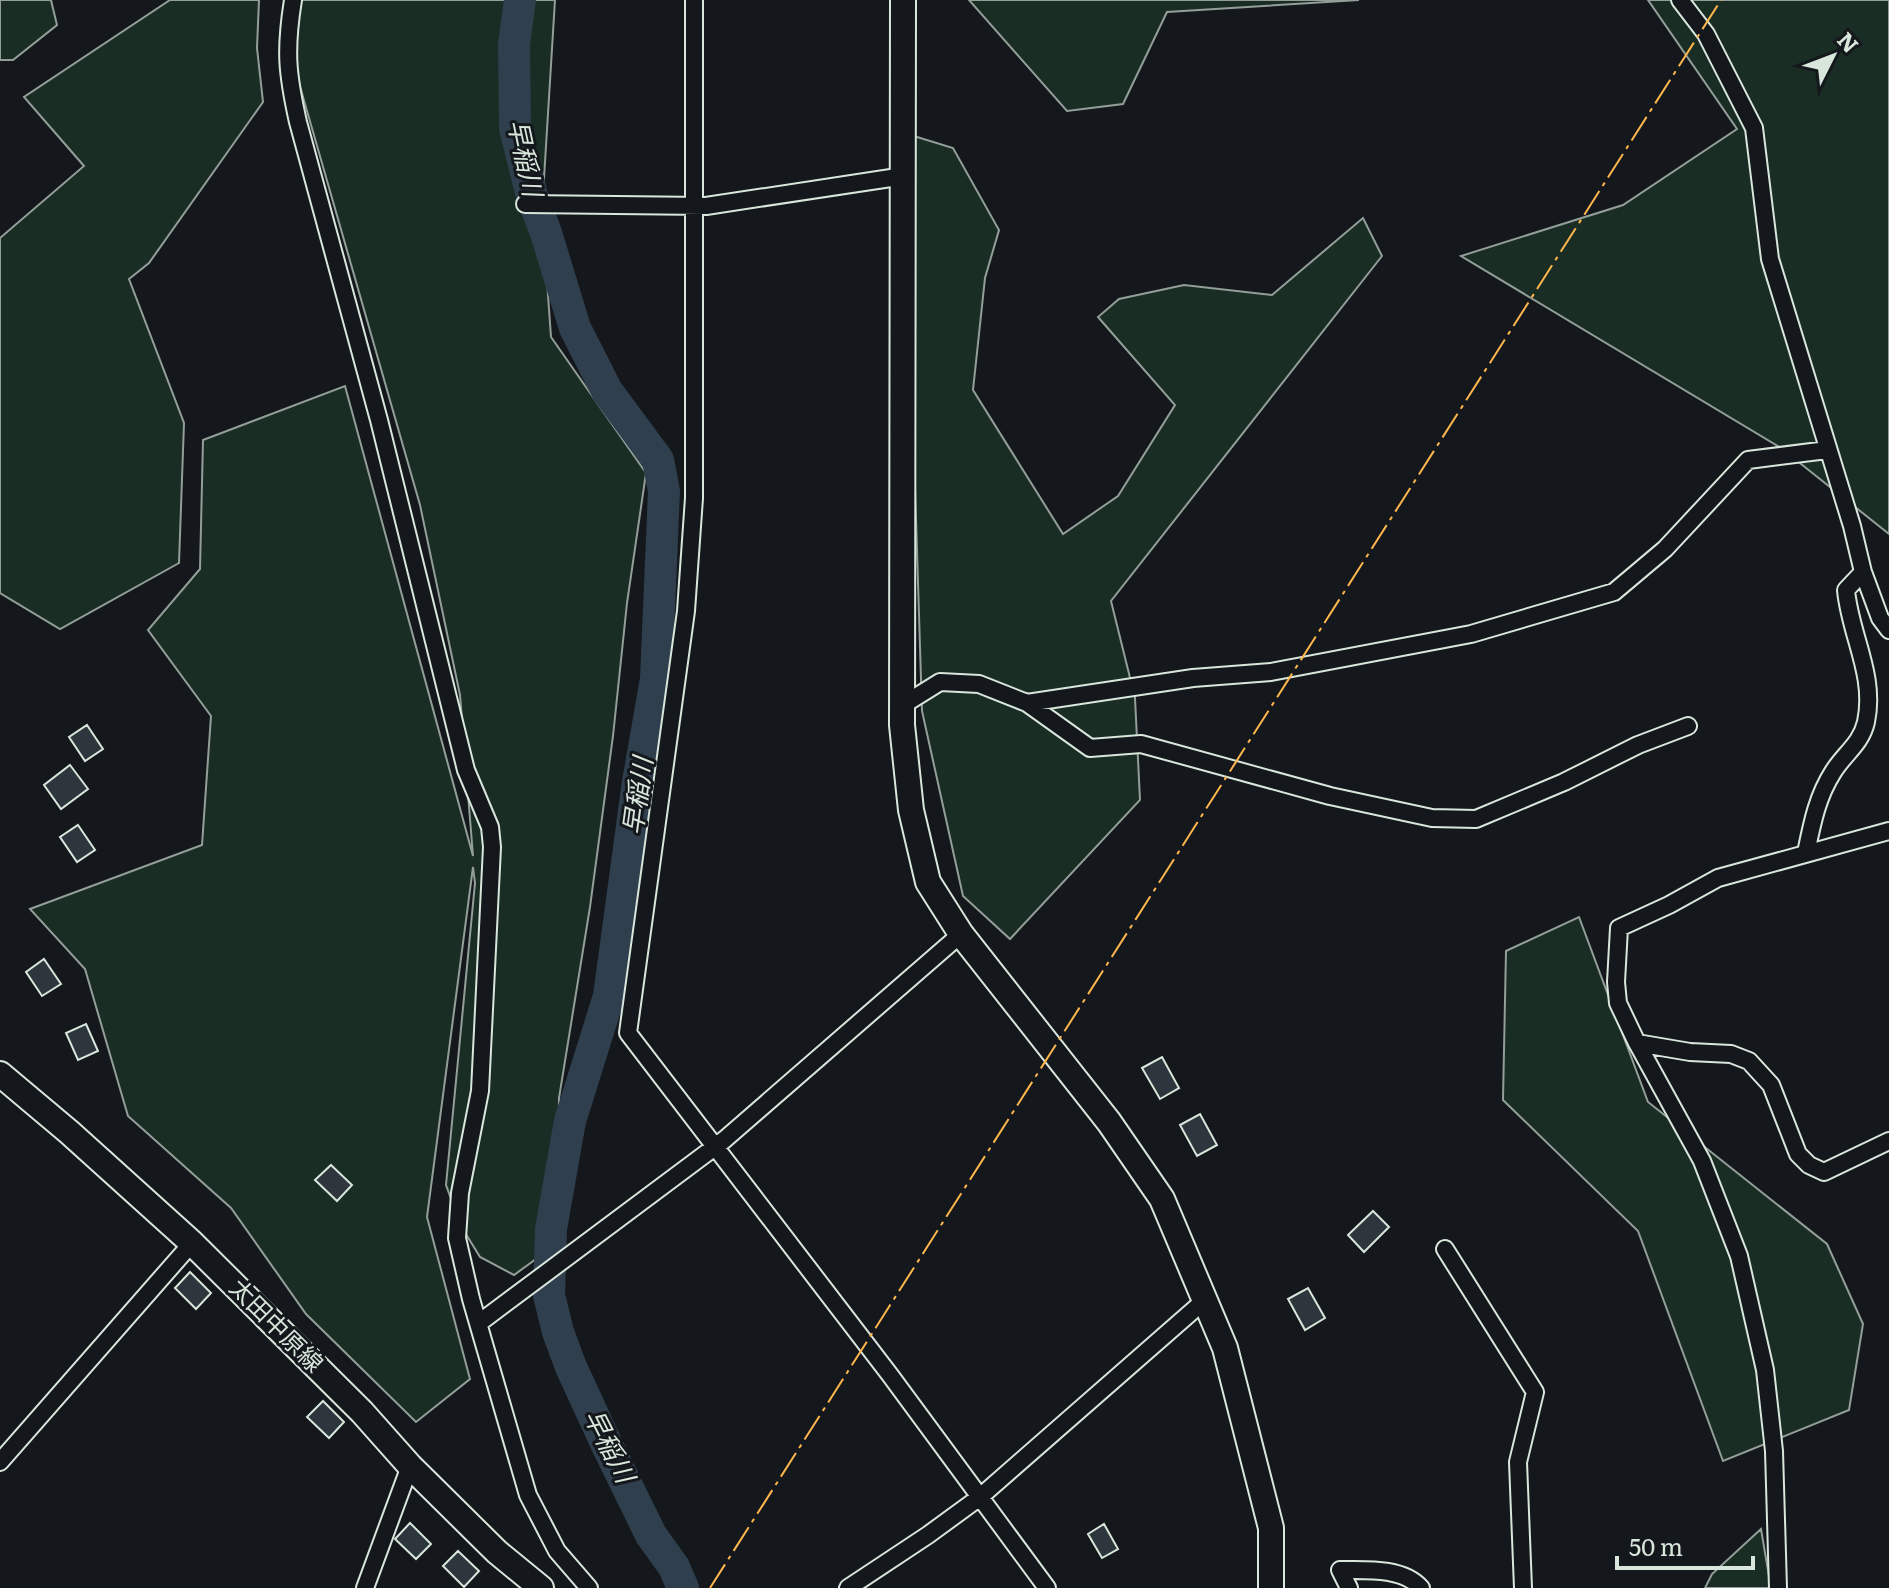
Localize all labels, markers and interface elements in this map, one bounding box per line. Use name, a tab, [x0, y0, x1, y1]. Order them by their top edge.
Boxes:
north arrow	[1793, 16, 1873, 96]
text: N	[1831, 24, 1867, 60]
water label: 早稲川	[500, 115, 555, 203]
water label: 早稲川	[611, 751, 661, 837]
street label: 太田中原線	[223, 1269, 333, 1379]
water label: 早稲川	[576, 1401, 648, 1491]
scale bar	[1617, 1520, 1753, 1570]
text: 50 m	[1629, 1528, 1683, 1563]

